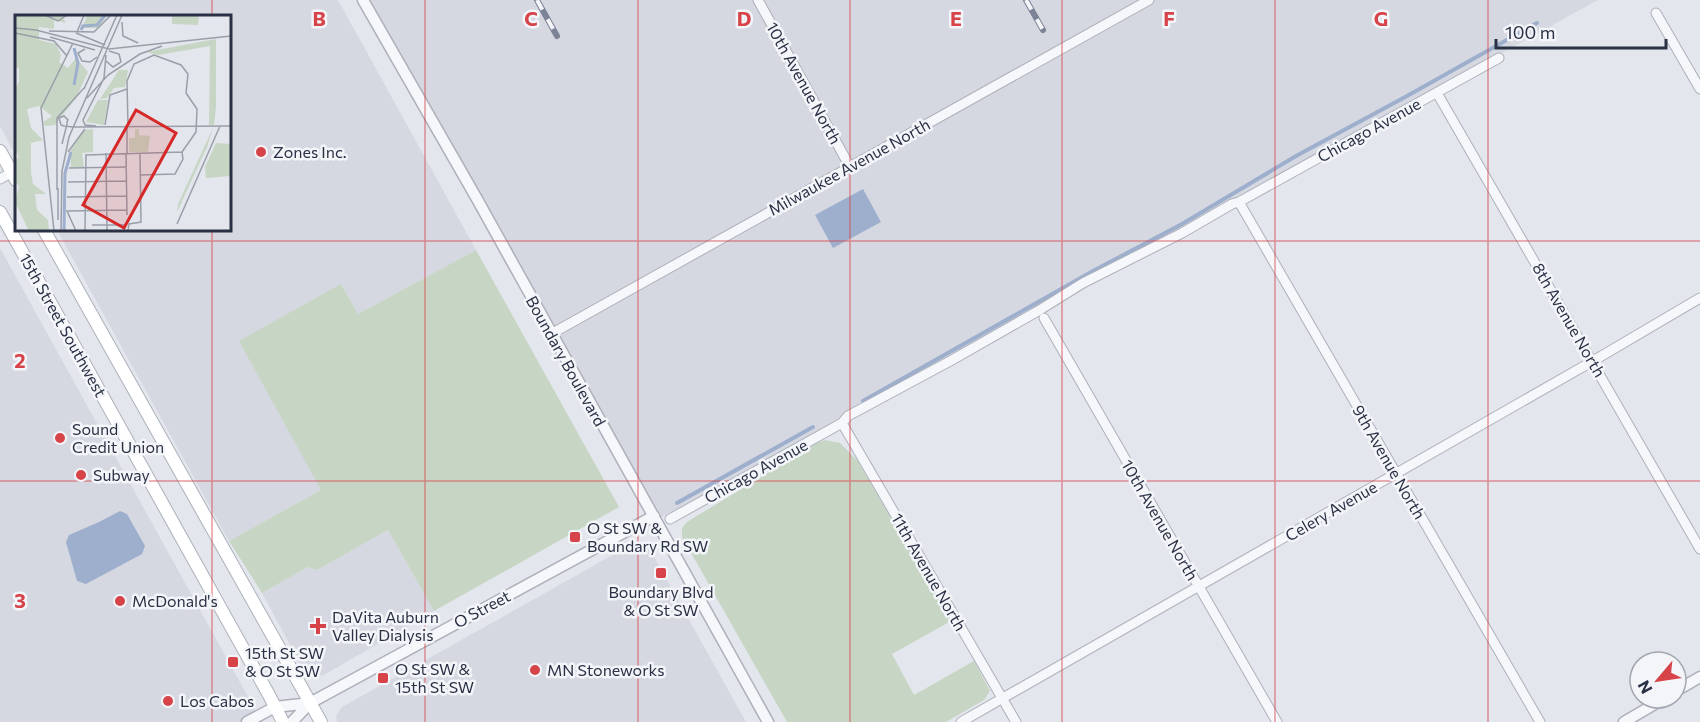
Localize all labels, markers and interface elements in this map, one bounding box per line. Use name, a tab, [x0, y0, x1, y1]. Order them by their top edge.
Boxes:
text: B	[312, 6, 326, 30]
text: C	[524, 6, 538, 30]
text: D	[737, 6, 751, 30]
text: E	[950, 6, 962, 30]
text: F	[1163, 6, 1175, 30]
text: G	[1374, 6, 1388, 30]
scale bar	[1496, 12, 1666, 50]
inset map	[15, 15, 231, 231]
street label: 10th Avenue North	[763, 19, 846, 147]
text: 100 m	[1505, 21, 1555, 43]
street label: Chicago Avenue	[1314, 93, 1424, 166]
street label: Milwaukee Avenue North	[765, 114, 933, 219]
place label: Zones Inc.	[273, 142, 347, 161]
marker: Zones Inc.	[254, 145, 268, 159]
street label: 15th Street Southwest	[16, 250, 111, 400]
street label: 8th Avenue North	[1529, 259, 1610, 380]
street label: Boundary Boulevard	[523, 292, 610, 429]
text: 2	[14, 348, 26, 372]
street label: 9th Avenue North	[1349, 401, 1430, 522]
place label: Sound Credit Union	[72, 419, 164, 456]
marker: Sound Credit Union	[53, 431, 67, 445]
street label: Chicago Avenue	[701, 434, 811, 507]
street label: 10th Avenue North	[1118, 456, 1203, 583]
place label: Subway	[93, 465, 150, 484]
marker: Subway	[74, 468, 88, 482]
street label: Celery Avenue	[1281, 477, 1380, 545]
street label: 11th Avenue North	[888, 510, 971, 634]
place label: O St SW & Boundary Rd SW	[587, 518, 708, 555]
marker: O St SW & Boundary Rd SW	[568, 530, 582, 544]
marker: Boundary Blvd & O St SW	[654, 566, 668, 580]
place label: Boundary Blvd & O St SW	[609, 582, 713, 619]
street label: O Street	[450, 586, 514, 631]
text: 3	[14, 588, 26, 612]
place label: McDonald's	[132, 591, 218, 610]
marker: McDonald's	[113, 594, 127, 608]
place label: DaVita Auburn Valley Dialysis	[332, 607, 439, 644]
marker: DaVita Auburn Valley Dialysis	[309, 617, 327, 635]
place label: 15th St SW & O St SW	[245, 643, 324, 680]
north arrow	[1628, 650, 1688, 710]
marker: 15th St SW & O St SW	[226, 655, 240, 669]
place label: O St SW & 15th St SW	[395, 659, 474, 696]
place label: MN Stoneworks	[547, 660, 665, 679]
marker: MN Stoneworks	[528, 663, 542, 677]
marker: O St SW & 15th St SW	[376, 671, 390, 685]
text: N	[1633, 678, 1656, 697]
place label: Los Cabos	[180, 691, 254, 710]
marker: Los Cabos	[161, 694, 175, 708]

